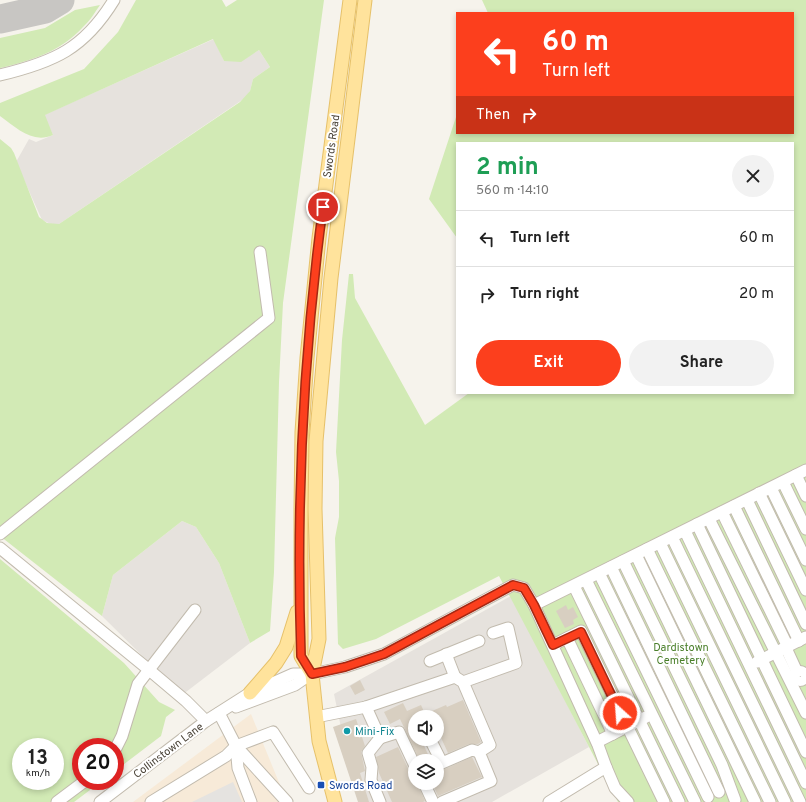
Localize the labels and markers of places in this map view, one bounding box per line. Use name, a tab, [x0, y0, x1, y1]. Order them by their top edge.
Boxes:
pin	[306, 190, 340, 224]
place label: Mini-Fix	[355, 725, 395, 739]
marker: Mini-Fix	[342, 726, 352, 736]
place label: Swords Road	[329, 779, 392, 793]
marker: Swords Road	[316, 780, 326, 790]

